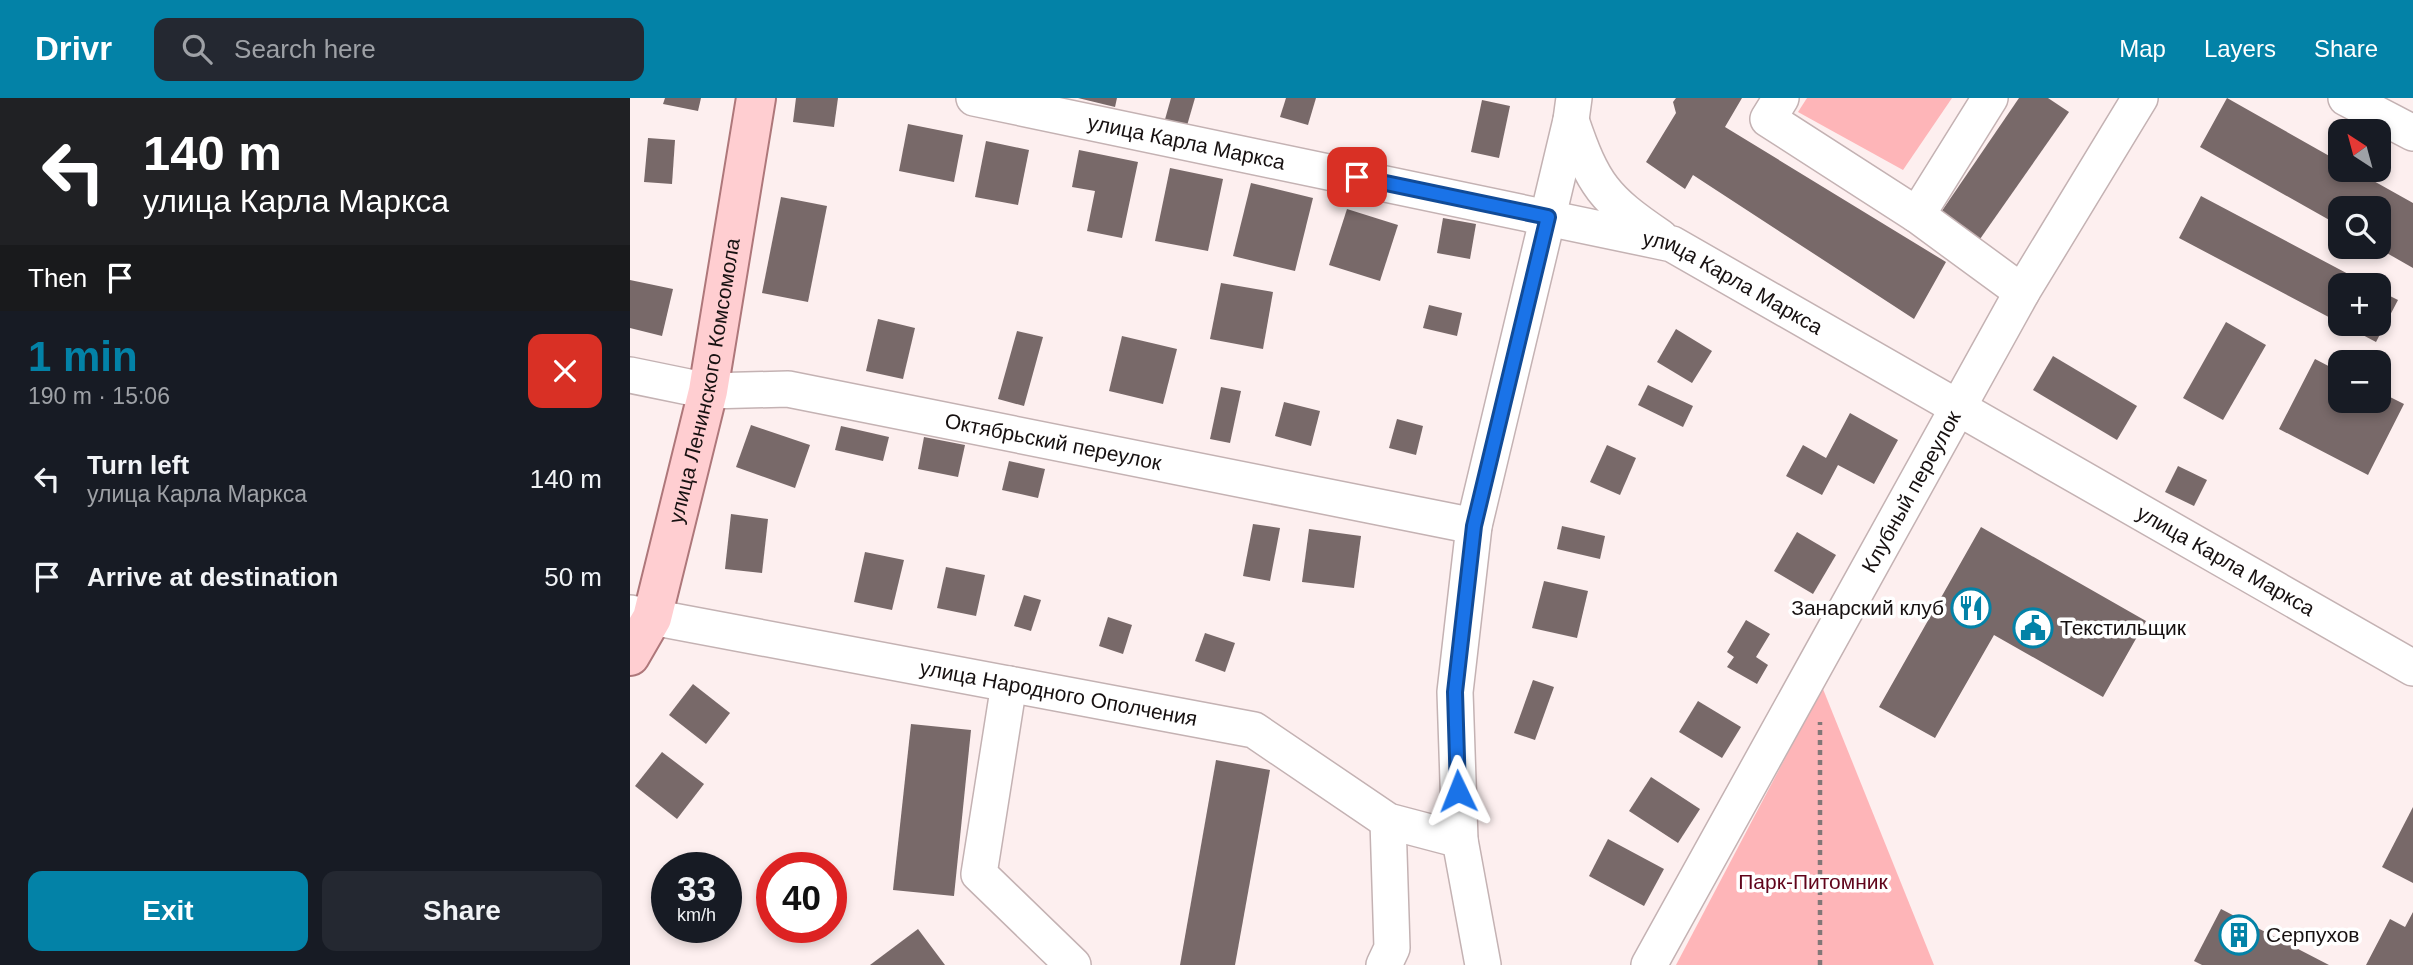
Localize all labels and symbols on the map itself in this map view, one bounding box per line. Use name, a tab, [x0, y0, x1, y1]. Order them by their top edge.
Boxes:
street label: улица Карла Маркса	[1086, 110, 1288, 174]
north arrow	[2328, 119, 2390, 182]
pin	[1327, 147, 1387, 207]
street label: улица Карла Маркса	[1641, 226, 1827, 339]
street label: улица Ленинского Комсомола	[664, 236, 744, 526]
street label: Клубный переулок	[1857, 406, 1965, 576]
street label: Октябрьский переулок	[943, 409, 1164, 474]
street label: улица Карла Маркса	[2133, 500, 2319, 620]
restaurant icon: Занарский клуб	[1950, 587, 1992, 629]
place label: Занарский клуб	[1791, 596, 1944, 619]
public building icon: Текстильщик	[2012, 607, 2054, 649]
place label: Текстильщик	[2060, 616, 2187, 639]
street label: улица Народного Ополчения	[918, 656, 1199, 730]
position arrow	[1421, 754, 1495, 828]
speed limit sign: 40	[756, 852, 847, 943]
park label: Парк-Питомник	[1738, 870, 1889, 893]
building icon: Серпухов	[2218, 914, 2260, 956]
place label: Серпухов	[2266, 923, 2360, 946]

